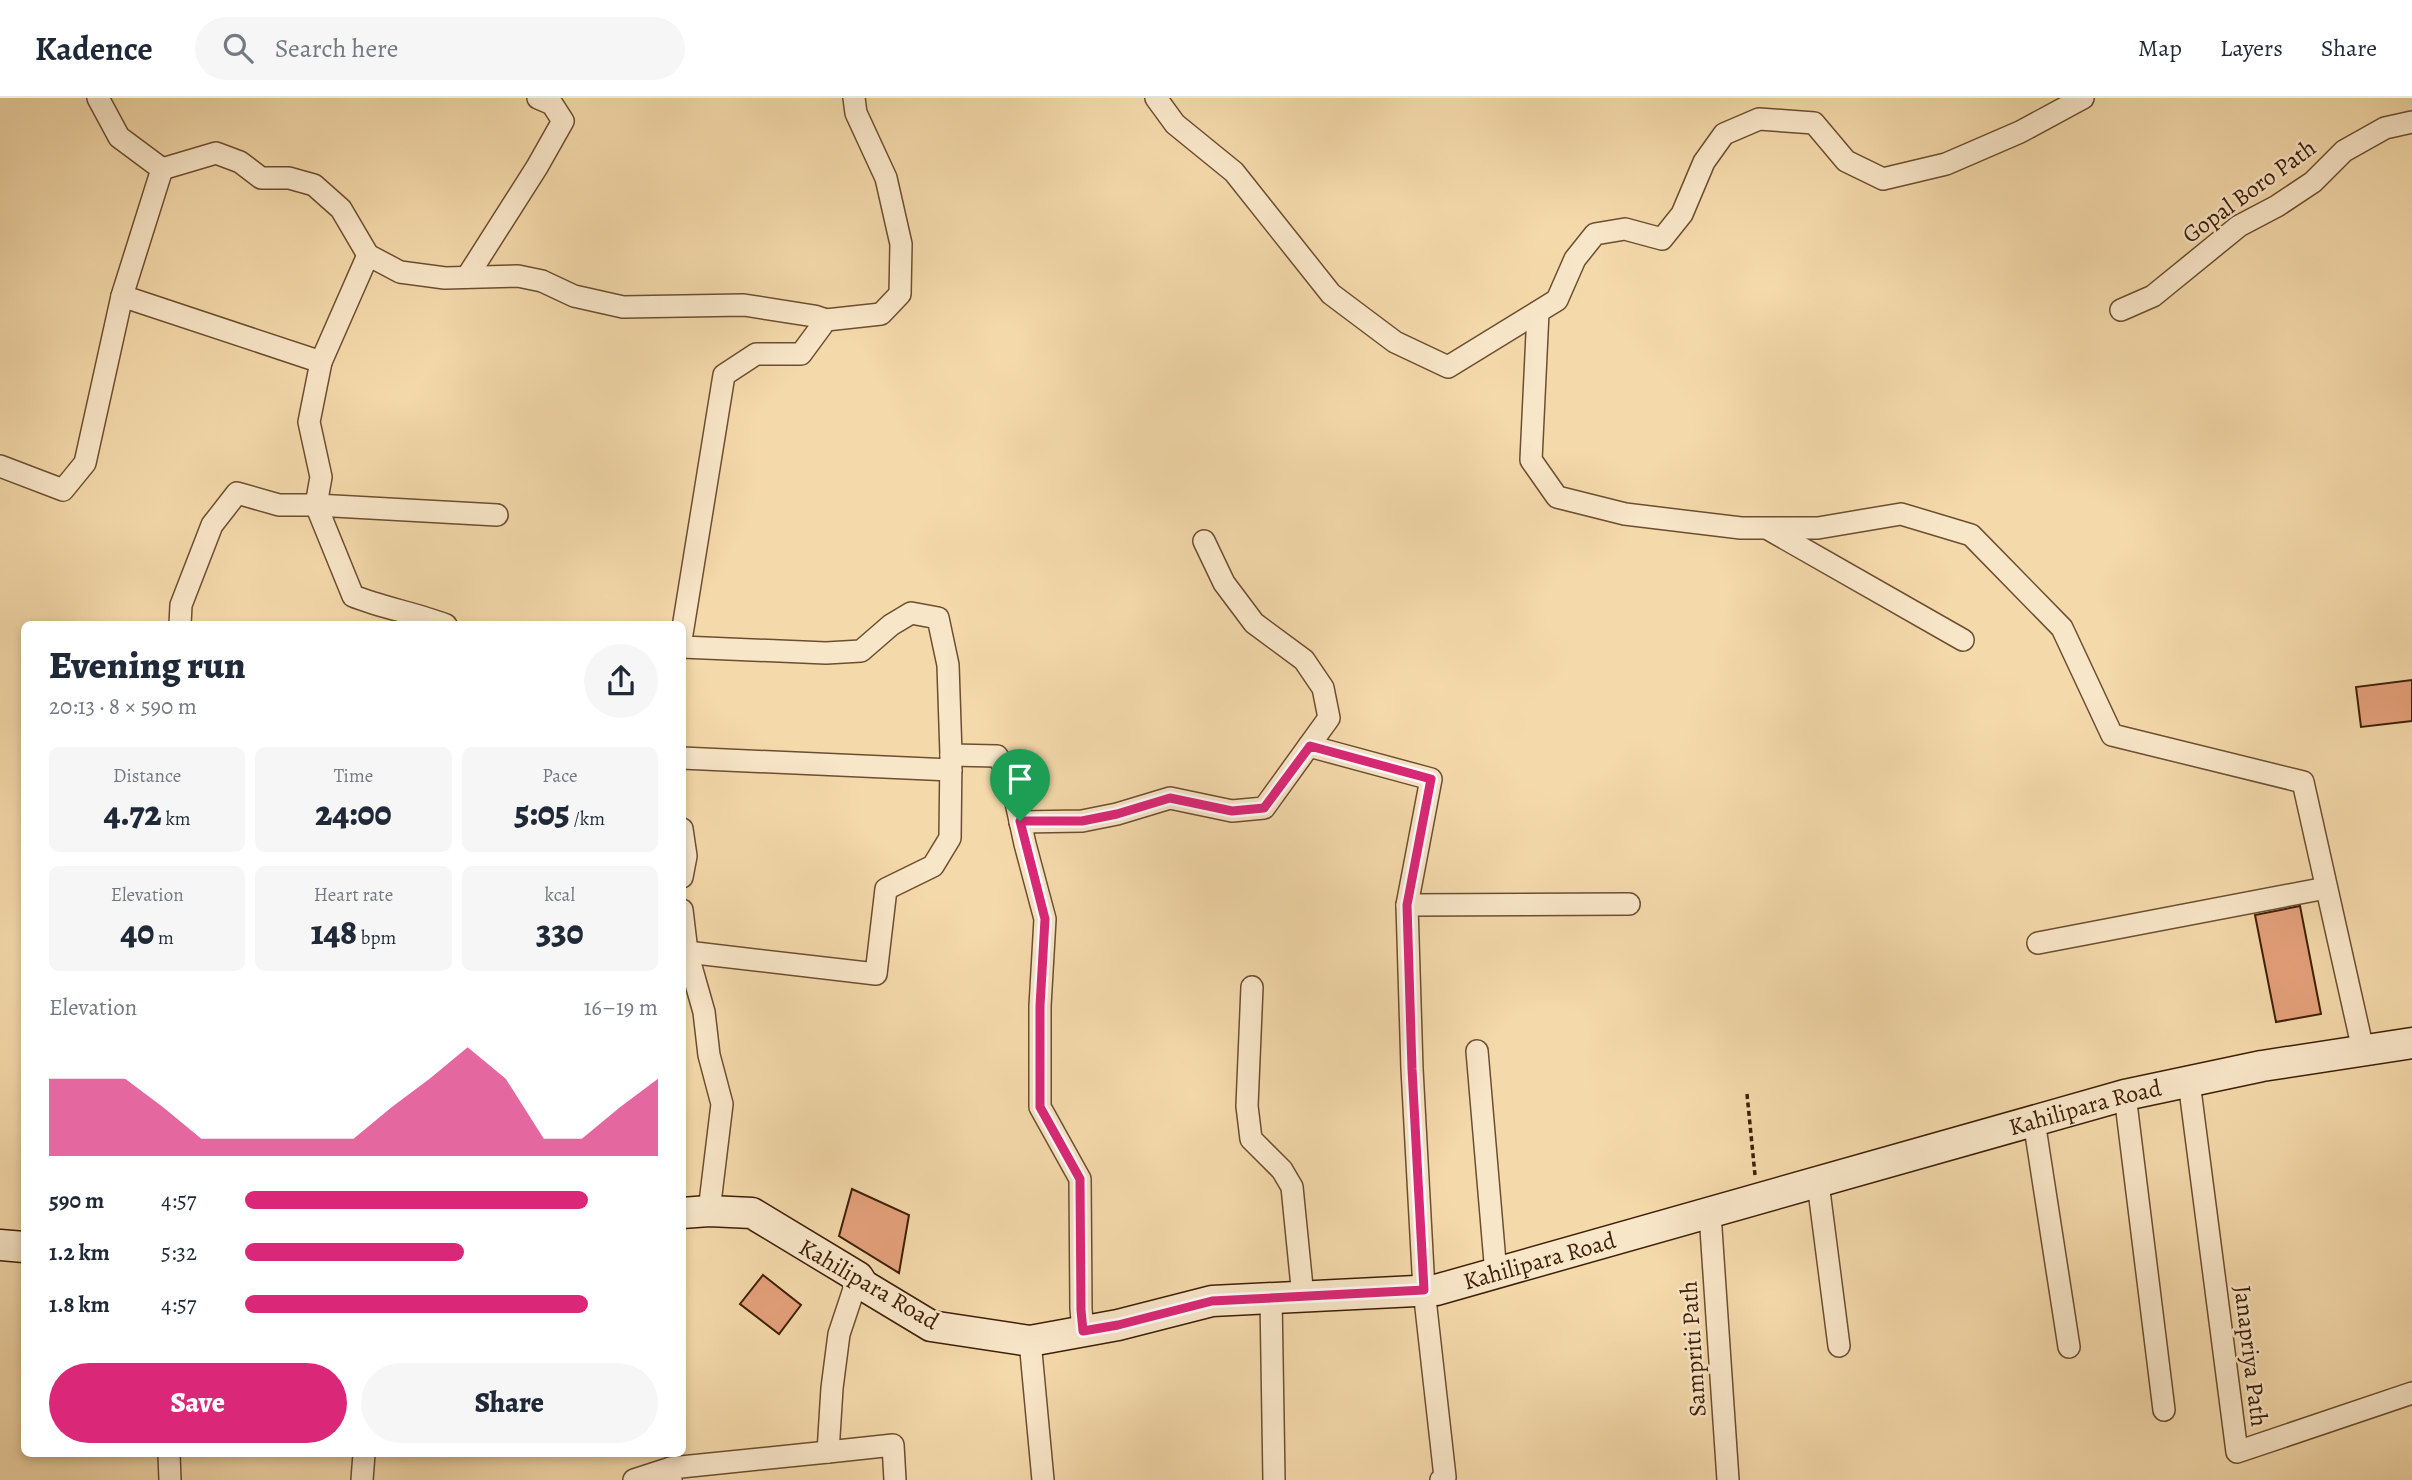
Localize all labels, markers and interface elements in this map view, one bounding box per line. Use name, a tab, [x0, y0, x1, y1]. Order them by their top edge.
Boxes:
search box	[195, 17, 685, 80]
text: Kadence	[35, 26, 153, 71]
icon: search	[219, 29, 257, 67]
text: Search here	[275, 31, 398, 66]
text: Map	[2138, 32, 2182, 64]
text: Layers	[2220, 32, 2283, 64]
text: Share	[2321, 32, 2377, 64]
street label: Gopal Boro Path	[2176, 131, 2323, 250]
text: Evening run	[49, 639, 246, 691]
button: share	[584, 644, 658, 718]
text: 20:13 · 8 × 590 m	[49, 691, 197, 722]
pin	[990, 749, 1050, 821]
icon: arrive	[1001, 760, 1039, 798]
text: Distance	[113, 763, 181, 789]
text: Time	[334, 763, 373, 789]
text: Pace	[542, 763, 577, 789]
text: 4.72	[104, 789, 162, 837]
text: 24:00	[315, 789, 392, 837]
text: 5:05	[515, 789, 570, 837]
text: km	[162, 806, 191, 832]
text: /km	[570, 806, 605, 832]
text: Elevation	[111, 882, 184, 908]
text: Heart rate	[314, 882, 393, 908]
text: kcal	[545, 882, 575, 908]
text: 40	[120, 908, 154, 956]
text: 148	[311, 908, 357, 956]
text: 330	[536, 908, 584, 956]
text: m	[154, 925, 174, 951]
text: bpm	[357, 925, 396, 951]
text: Elevation	[49, 992, 137, 1023]
text: 16–19 m	[584, 992, 658, 1023]
street label: Kahilipara Road	[2005, 1072, 2164, 1143]
text: 590 m	[49, 1185, 104, 1216]
text: 4:57	[161, 1185, 196, 1216]
street label: Kahilipara Road	[1459, 1224, 1619, 1298]
street label: Kahilipara Road	[793, 1231, 945, 1337]
text: 1.2 km	[49, 1237, 110, 1268]
text: 5:32	[161, 1237, 197, 1268]
street label: Sampriti Path	[1672, 1280, 1714, 1418]
street label: Janapriya Path	[2226, 1283, 2276, 1429]
text: 1.8 km	[49, 1289, 110, 1320]
text: 4:57	[161, 1289, 196, 1320]
button: Save	[49, 1363, 347, 1443]
button: Share	[361, 1363, 658, 1443]

